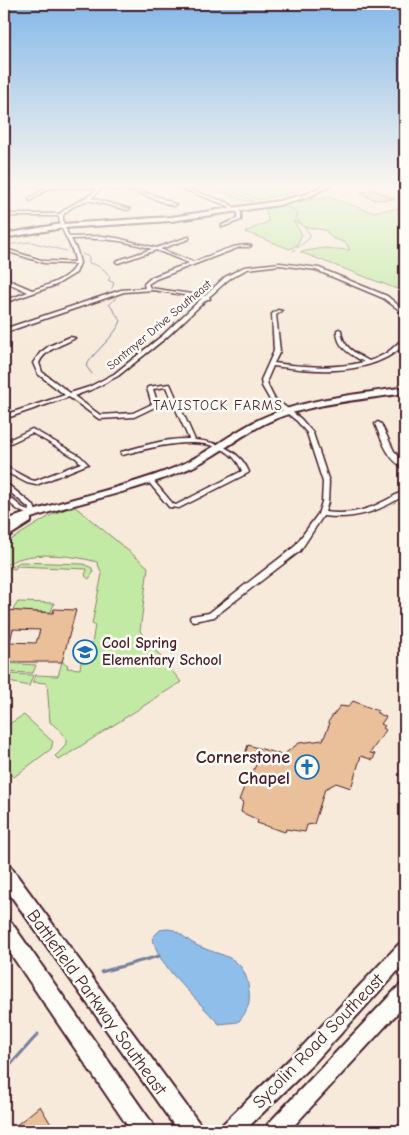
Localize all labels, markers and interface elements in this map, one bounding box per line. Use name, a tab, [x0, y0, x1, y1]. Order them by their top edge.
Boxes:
street label: Santmyer Drive Southeast	[104, 277, 215, 373]
district label: TAVISTOCK FARMS	[153, 397, 283, 414]
place label: Cool Spring Elementary School	[102, 634, 222, 669]
school or university icon: Cool Spring Elementary School	[72, 639, 98, 665]
place label: Cornerstone Chapel	[196, 747, 290, 789]
church icon: Cornerstone Chapel	[294, 754, 320, 780]
street label: Battlefield Parkway Southeast	[22, 906, 171, 1100]
street label: Sycolin Road Southeast	[249, 969, 389, 1113]

